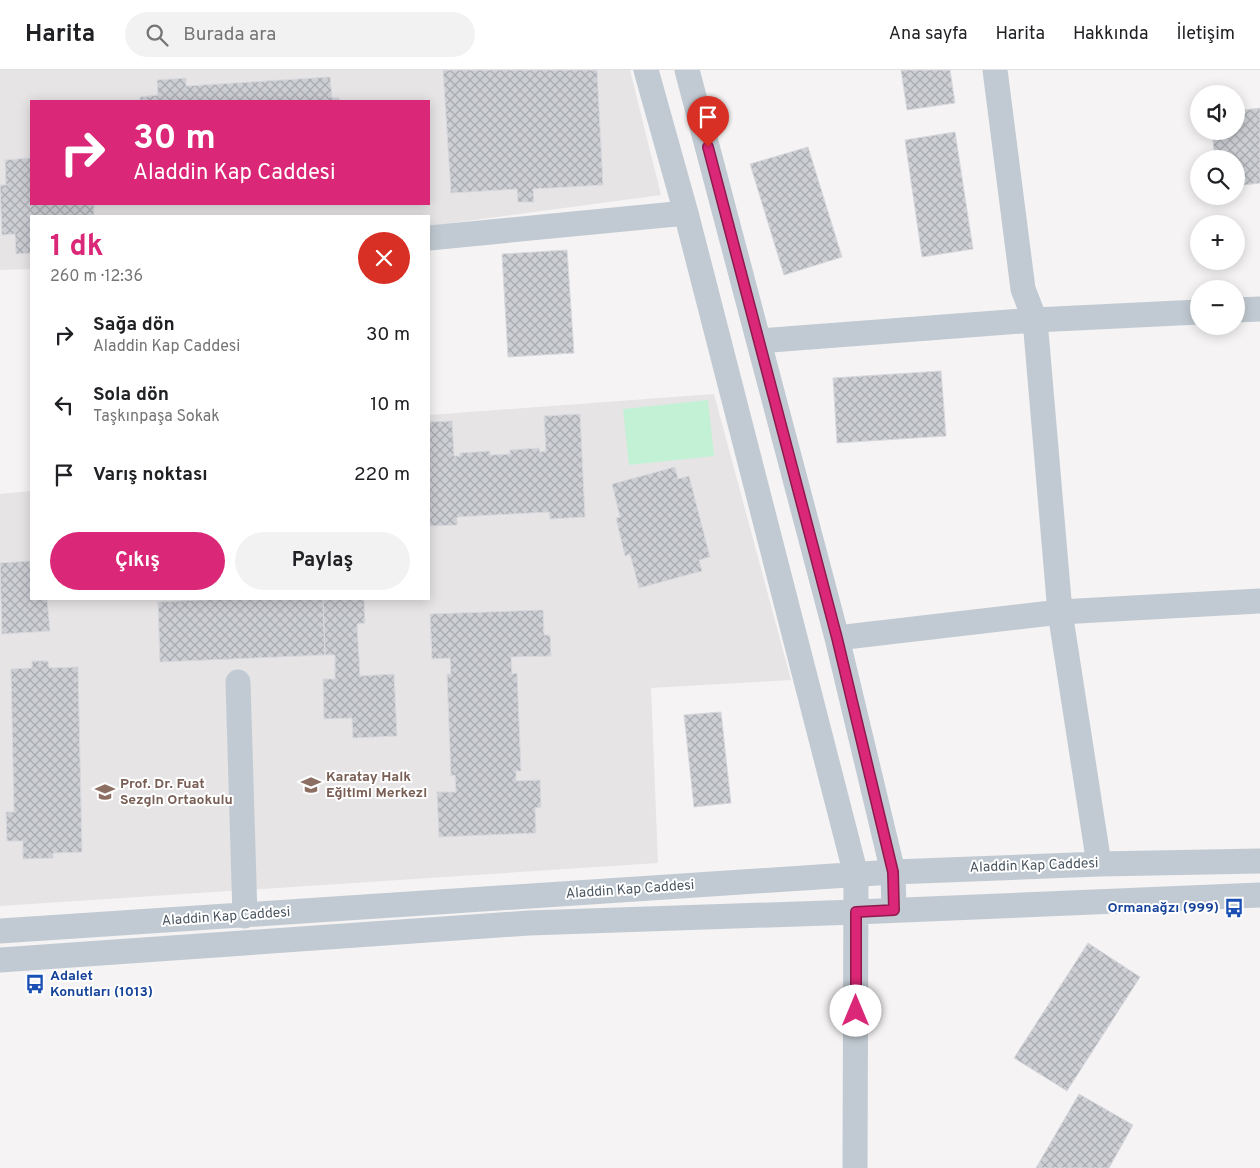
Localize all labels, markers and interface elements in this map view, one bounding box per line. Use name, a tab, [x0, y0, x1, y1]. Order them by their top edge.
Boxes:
search box	[125, 12, 475, 57]
text: Harita	[25, 20, 95, 50]
icon: search	[143, 21, 171, 49]
text: Burada ara	[183, 23, 276, 47]
text: Ana sayfa	[889, 23, 968, 46]
text: Harita	[996, 23, 1045, 46]
text: Hakkında	[1073, 23, 1148, 46]
text: İletişim	[1176, 23, 1235, 46]
map controls	[1190, 85, 1245, 335]
button: sound	[1190, 85, 1245, 140]
pin	[687, 96, 729, 147]
icon: arrive	[694, 103, 722, 131]
text: 30 m	[133, 117, 216, 161]
icon: right	[50, 120, 115, 185]
button: search	[1190, 150, 1245, 205]
text: Aladdin Kap Caddesi	[133, 160, 336, 187]
button: +	[1190, 215, 1245, 270]
text: 1 dk	[50, 229, 104, 266]
button: close	[358, 232, 410, 284]
text: 260 m · 12:36	[50, 267, 143, 287]
button: −	[1190, 280, 1245, 335]
text: Sağa dön	[93, 313, 175, 337]
icon: right	[50, 321, 78, 349]
text: 30 m	[366, 323, 410, 347]
text: Aladdin Kap Caddesi	[93, 337, 240, 357]
text: Sola dön	[93, 383, 169, 407]
icon: left	[50, 391, 78, 419]
text: 10 m	[370, 393, 410, 417]
text: Taşkınpaşa Sokak	[93, 407, 220, 427]
icon: arrive	[50, 461, 78, 489]
text: Varış noktası	[93, 463, 208, 487]
text: 220 m	[354, 463, 410, 487]
button: Çıkış	[50, 532, 225, 590]
button: Paylaş	[235, 532, 410, 590]
place label: Karatay Halk Eğitimi Merkezi	[326, 769, 427, 802]
school or university icon: Karatay Halk Eğitimi Merkezi	[300, 774, 322, 796]
place label: Prof. Dr. Fuat Sezgin Ortaokulu	[120, 776, 233, 809]
school or university icon: Prof. Dr. Fuat Sezgin Ortaokulu	[94, 781, 116, 803]
street label: Aladdin Kap Caddesi	[969, 855, 1099, 877]
street label: Aladdin Kap Caddesi	[565, 877, 695, 903]
bus stop icon: Ormanağzı (999)	[1223, 897, 1245, 919]
place label: Ormanağzı (999)	[1107, 900, 1219, 917]
street label: Aladdin Kap Caddesi	[161, 904, 291, 930]
place label: Adalet Konutları (1013)	[50, 968, 153, 1001]
bus stop icon: Adalet Konutları (1013)	[24, 973, 46, 995]
position arrow	[829, 984, 881, 1036]

